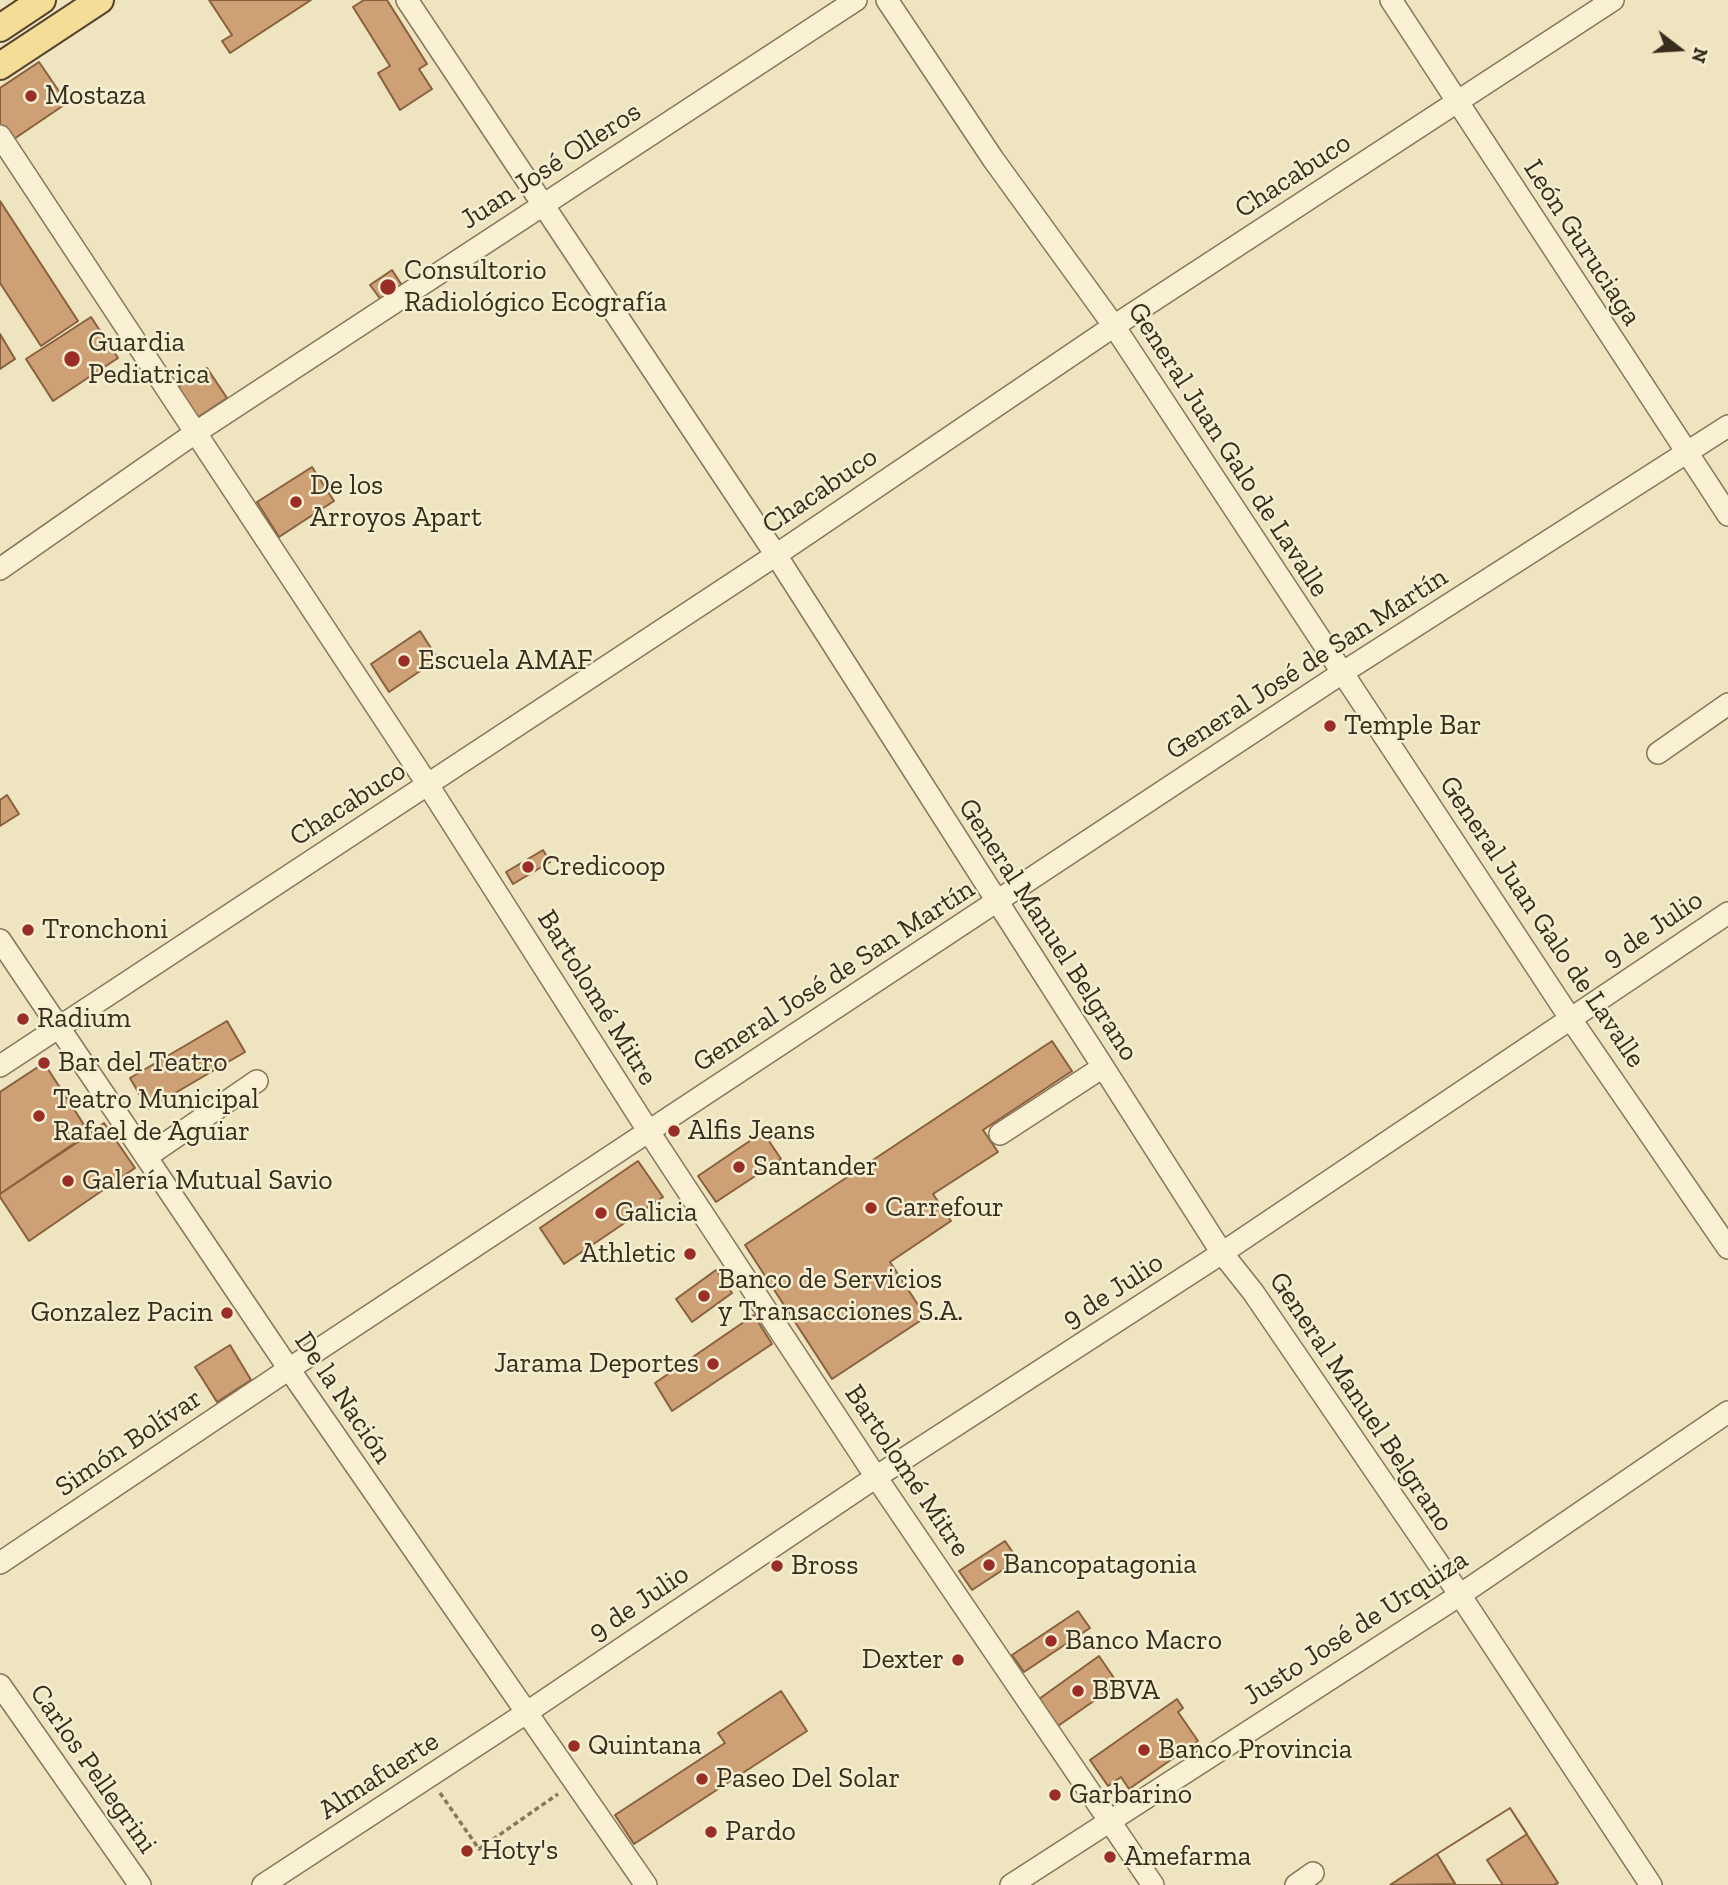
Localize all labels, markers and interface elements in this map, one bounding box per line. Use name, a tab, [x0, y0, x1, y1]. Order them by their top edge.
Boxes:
north arrow	[1644, 14, 1714, 84]
text: N	[1686, 45, 1713, 66]
place label: Mostaza	[45, 79, 146, 113]
marker: Mostaza	[23, 88, 39, 104]
street label: Juan José Olleros	[454, 95, 648, 237]
street label: Chacabuco	[1229, 126, 1357, 226]
street label: León Guruciaga	[1516, 154, 1648, 332]
place label: Consultorio Radiológico Ecografía	[404, 254, 667, 320]
marker: Consultorio Radiológico Ecografía	[378, 277, 398, 297]
street label: General Juan Galo de Lavalle	[1120, 296, 1336, 604]
place label: Guardia Pediatrica	[88, 326, 210, 392]
marker: Guardia Pediatrica	[62, 349, 82, 369]
street label: Chacabuco	[756, 440, 884, 542]
place label: De los Arroyos Apart	[310, 469, 482, 535]
marker: De los Arroyos Apart	[288, 494, 304, 510]
street label: General José de San Martín	[1160, 560, 1454, 768]
place label: Escuela AMAF	[418, 644, 592, 678]
marker: Escuela AMAF	[396, 653, 412, 669]
place label: Temple Bar	[1344, 709, 1481, 743]
marker: Temple Bar	[1322, 718, 1338, 734]
street label: Chacabuco	[284, 754, 412, 854]
street label: General Juan Galo de Lavalle	[1432, 770, 1652, 1074]
street label: General Manuel Belgrano	[951, 793, 1145, 1067]
place label: Credicoop	[542, 850, 665, 884]
marker: Credicoop	[520, 859, 536, 875]
street label: General José de San Martín	[687, 872, 981, 1080]
street label: 9 de Julio	[1596, 883, 1710, 975]
street label: Bartolomé Mitre	[530, 904, 664, 1092]
place label: Tronchoni	[42, 913, 168, 947]
marker: Tronchoni	[20, 922, 36, 938]
place label: Radium	[37, 1002, 131, 1036]
marker: Radium	[15, 1011, 31, 1027]
place label: Bar del Teatro	[58, 1046, 228, 1080]
marker: Bar del Teatro	[36, 1055, 52, 1071]
place label: Teatro Municipal Rafael de Aguiar	[53, 1083, 259, 1149]
marker: Teatro Municipal Rafael de Aguiar	[31, 1108, 47, 1124]
place label: Alfis Jeans	[688, 1114, 815, 1148]
marker: Alfis Jeans	[666, 1123, 682, 1139]
place label: Santander	[753, 1150, 878, 1184]
marker: Santander	[731, 1159, 747, 1175]
place label: Galería Mutual Savio	[82, 1164, 333, 1198]
marker: Galería Mutual Savio	[60, 1173, 76, 1189]
place label: Carrefour	[885, 1191, 1004, 1225]
place label: Galicia	[615, 1196, 697, 1230]
marker: Carrefour	[863, 1200, 879, 1216]
marker: Galicia	[593, 1205, 609, 1221]
place label: Athletic	[580, 1237, 676, 1271]
marker: Athletic	[682, 1246, 698, 1262]
street label: 9 de Julio	[1056, 1246, 1170, 1336]
place label: Banco de Servicios y Transacciones S.A.	[718, 1263, 963, 1329]
street label: General Manuel Belgrano	[1262, 1266, 1460, 1538]
marker: Banco de Servicios y Transacciones S.A.	[696, 1288, 712, 1304]
place label: Gonzalez Pacin	[31, 1296, 213, 1330]
marker: Gonzalez Pacin	[219, 1305, 235, 1321]
street label: De la Nación	[287, 1326, 399, 1470]
place label: Jarama Deportes	[494, 1347, 699, 1381]
marker: Jarama Deportes	[705, 1356, 721, 1372]
street label: Bartolomé Mitre	[837, 1379, 977, 1563]
street label: Simón Bolívar	[49, 1382, 209, 1504]
street label: Justo José de Urquiza	[1238, 1543, 1474, 1713]
place label: Bancopatagonia	[1003, 1548, 1197, 1582]
place label: Bross	[791, 1549, 859, 1583]
street label: 9 de Julio	[582, 1557, 696, 1649]
marker: Bancopatagonia	[981, 1557, 997, 1573]
marker: Bross	[769, 1558, 785, 1574]
place label: Banco Macro	[1065, 1624, 1222, 1658]
marker: Banco Macro	[1043, 1633, 1059, 1649]
place label: Dexter	[862, 1643, 944, 1677]
marker: Dexter	[950, 1652, 966, 1668]
place label: BBVA	[1092, 1674, 1160, 1708]
street label: Carlos Pellegrini	[22, 1678, 164, 1860]
marker: BBVA	[1070, 1683, 1086, 1699]
street label: Almafuerte	[313, 1725, 445, 1827]
place label: Quintana	[588, 1729, 702, 1763]
place label: Banco Provincia	[1158, 1733, 1352, 1767]
marker: Quintana	[566, 1738, 582, 1754]
marker: Banco Provincia	[1136, 1742, 1152, 1758]
place label: Paseo Del Solar	[716, 1762, 900, 1796]
marker: Paseo Del Solar	[694, 1771, 710, 1787]
place label: Garbarino	[1069, 1778, 1192, 1812]
marker: Garbarino	[1047, 1787, 1063, 1803]
place label: Pardo	[725, 1815, 796, 1849]
marker: Pardo	[703, 1824, 719, 1840]
place label: Hoty's	[481, 1834, 558, 1868]
place label: Amefarma	[1124, 1840, 1251, 1874]
marker: Hoty's	[459, 1843, 475, 1859]
marker: Amefarma	[1102, 1849, 1118, 1865]

